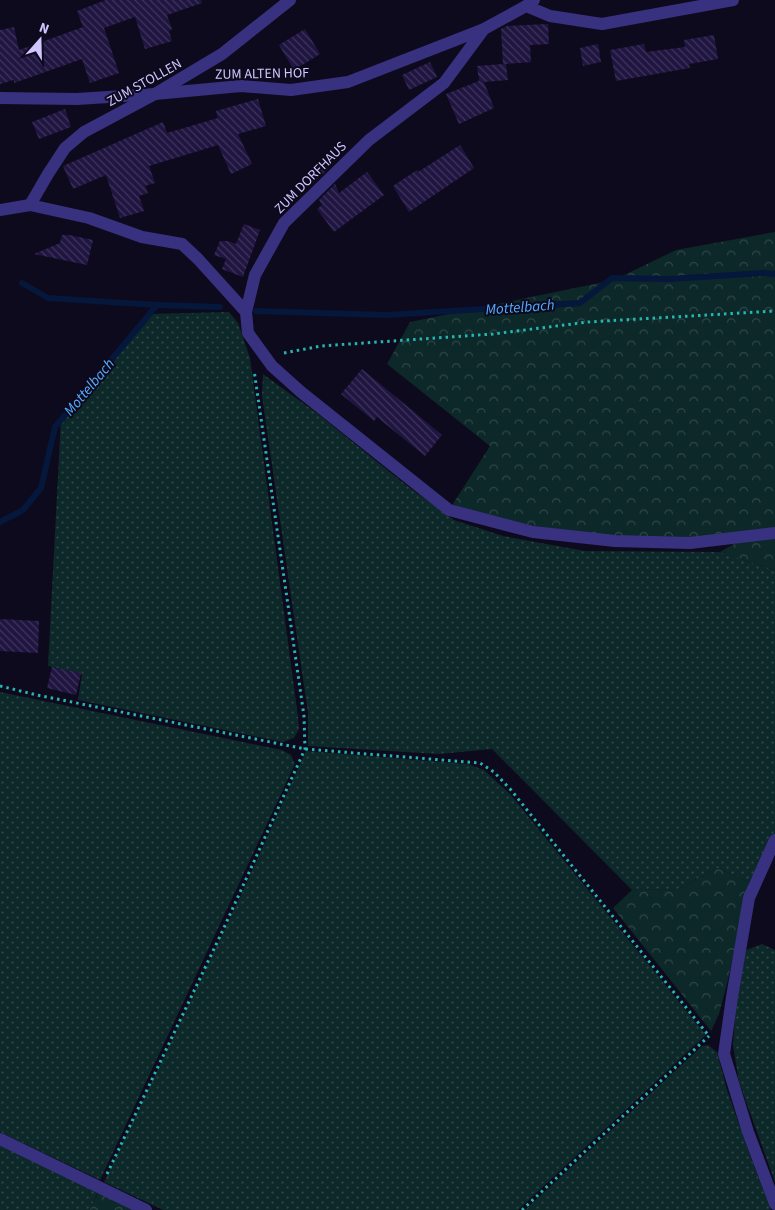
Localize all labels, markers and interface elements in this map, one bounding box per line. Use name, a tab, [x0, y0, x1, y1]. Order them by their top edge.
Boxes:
north arrow	[15, 15, 65, 65]
text: N	[36, 18, 52, 40]
street label: ZUM STOLLEN	[103, 54, 186, 112]
street label: ZUM ALTEN HOF	[215, 63, 309, 85]
street label: ZUM DORFHAUS	[270, 137, 351, 218]
water label: Mottelbach	[485, 295, 555, 320]
water label: Mottelbach	[59, 354, 120, 421]

